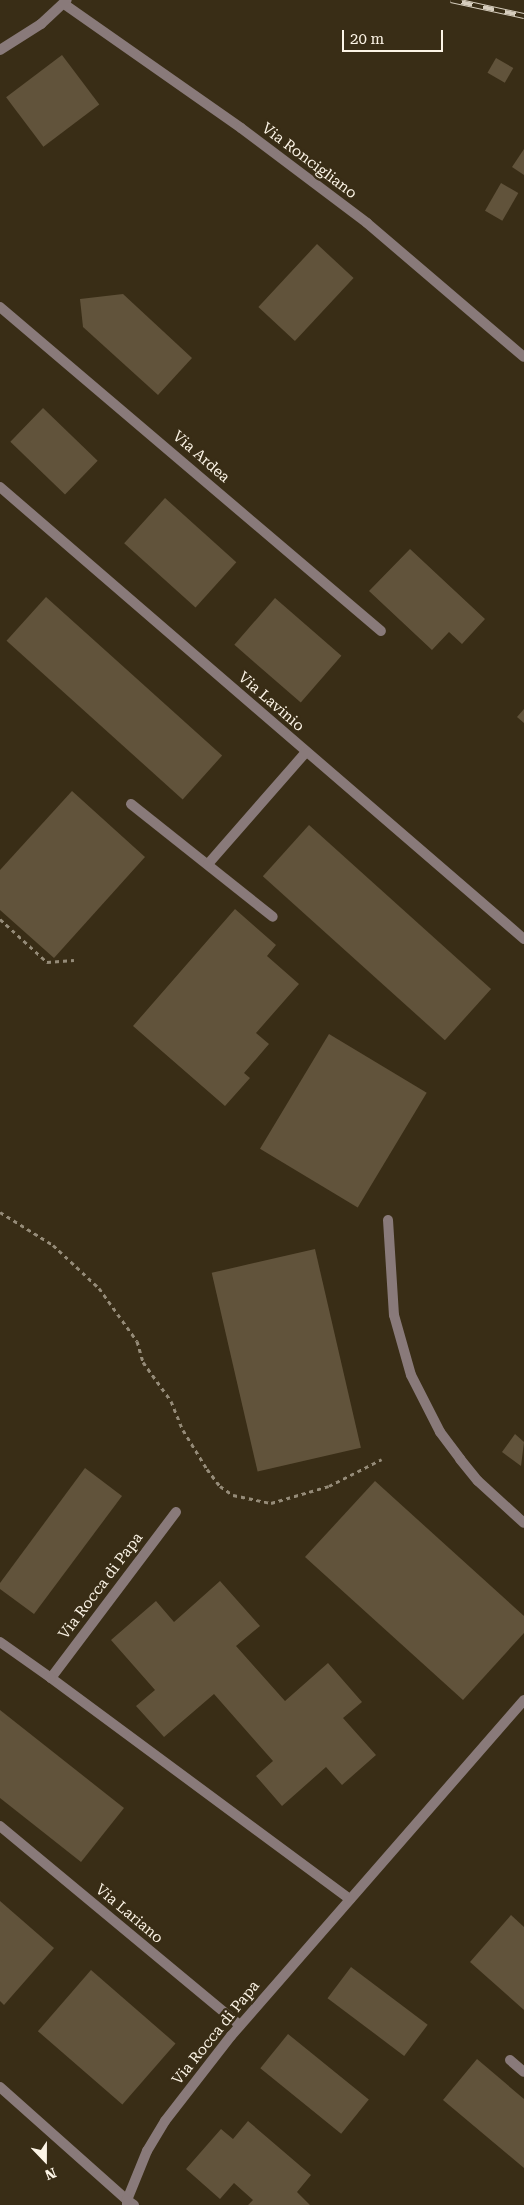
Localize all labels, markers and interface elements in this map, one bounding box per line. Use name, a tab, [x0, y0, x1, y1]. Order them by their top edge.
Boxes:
scale bar	[344, 20, 445, 52]
text: 20 m	[350, 30, 384, 48]
street label: Via Roncigliano	[258, 119, 360, 203]
street label: Via Ardea	[169, 427, 233, 487]
street label: Via Lavinio	[234, 668, 308, 736]
street label: Via Rocca di Papa	[55, 1529, 147, 1643]
street label: Via Lariano	[92, 1881, 166, 1947]
street label: Via Rocca di Papa	[169, 1977, 263, 2089]
north arrow	[20, 2135, 70, 2185]
text: N	[43, 2164, 59, 2183]

